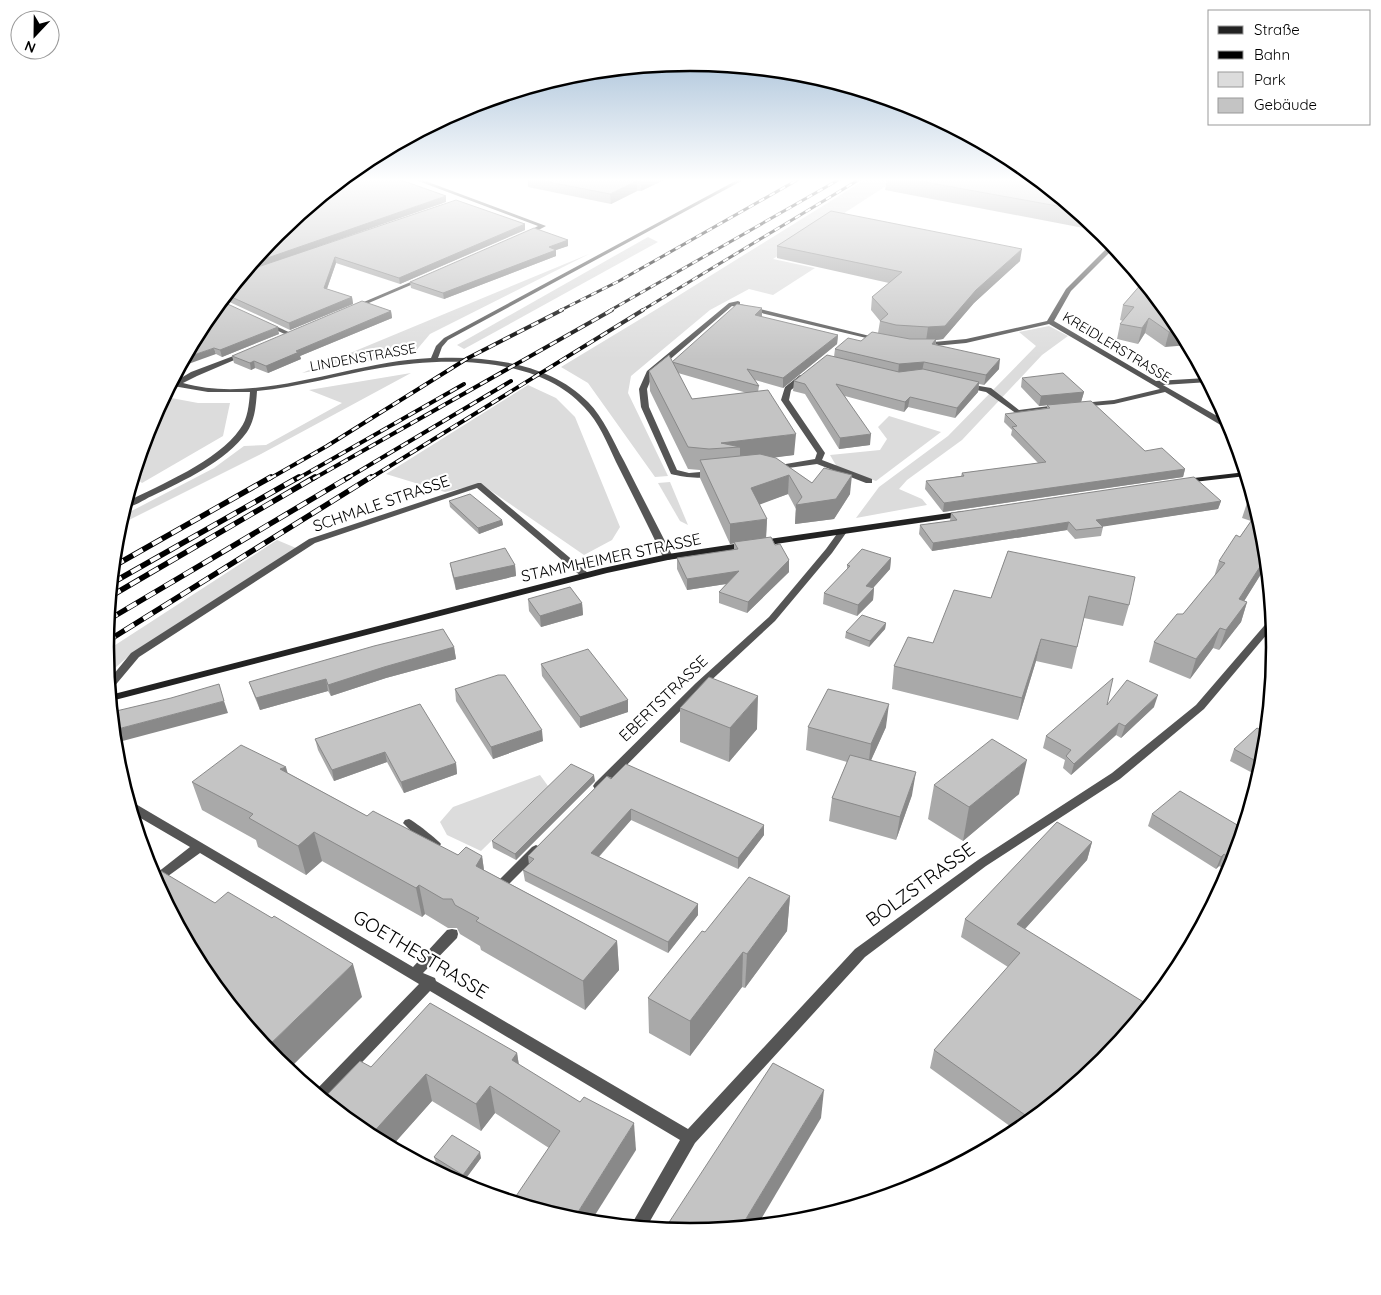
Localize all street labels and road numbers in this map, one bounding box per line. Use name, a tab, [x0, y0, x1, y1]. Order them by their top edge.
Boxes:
street label: KREIDLERSTRASSE	[1059, 307, 1175, 387]
street label: LINDENSTRASSE	[308, 339, 418, 375]
street label: SCHMALE STRASSE	[310, 470, 452, 536]
street label: STAMMHEIMER STRASSE	[519, 528, 703, 586]
street label: EBERTSTRASSE	[614, 651, 712, 745]
street label: BOLZSTRASSE	[861, 836, 979, 932]
street label: GOETHESTRASSE	[349, 904, 493, 1004]

